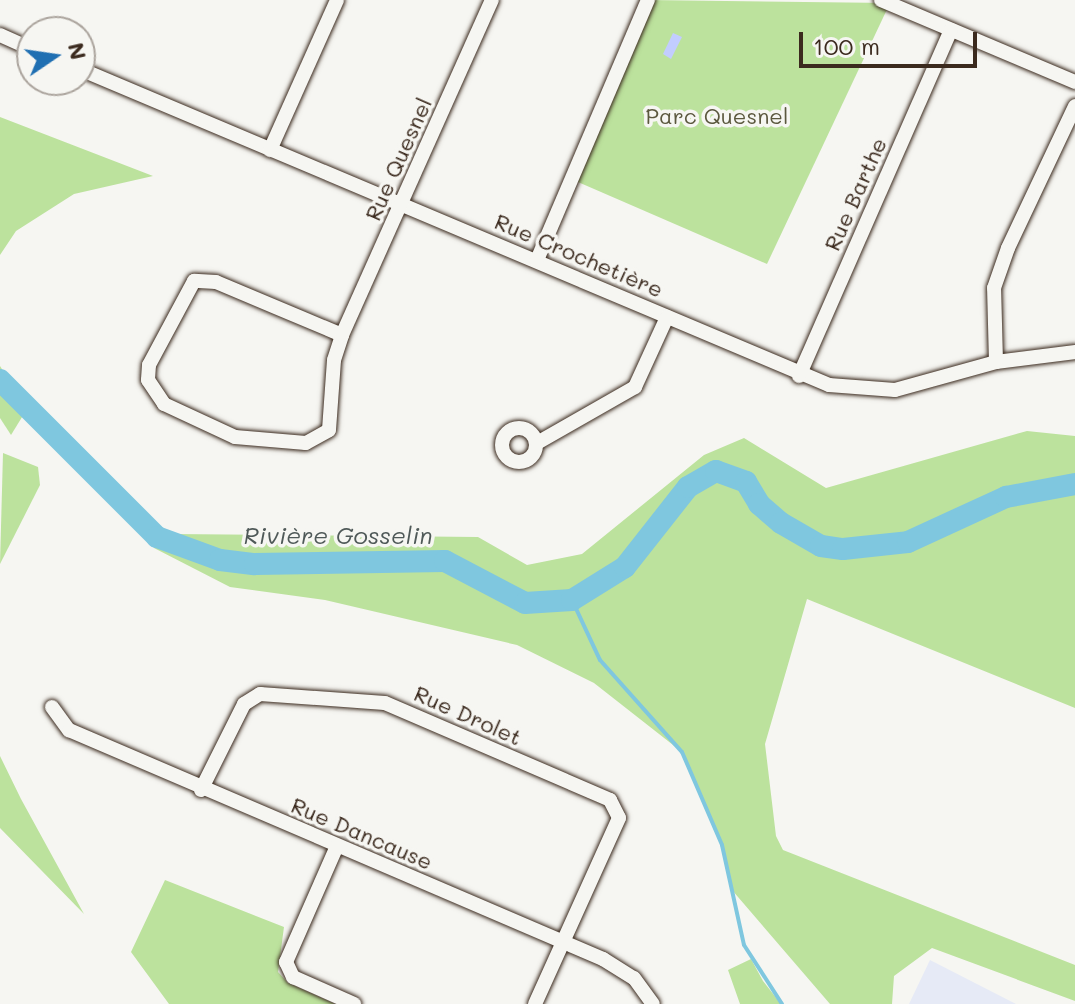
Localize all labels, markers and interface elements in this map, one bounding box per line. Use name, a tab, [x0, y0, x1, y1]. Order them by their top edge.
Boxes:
north arrow	[16, 16, 96, 96]
scale bar	[803, 16, 981, 66]
text: 100 m	[813, 30, 880, 61]
text: N	[62, 40, 94, 62]
street label: Rue Quesnel	[359, 93, 437, 225]
park label: Parc Quesnel	[645, 103, 789, 129]
street label: Rue Barthe	[818, 133, 892, 255]
street label: Rue Crochetière	[491, 208, 667, 302]
water label: Rivière Gosselin	[243, 521, 433, 549]
street label: Rue Drolet	[410, 680, 526, 750]
street label: Rue Dancause	[287, 791, 437, 875]

